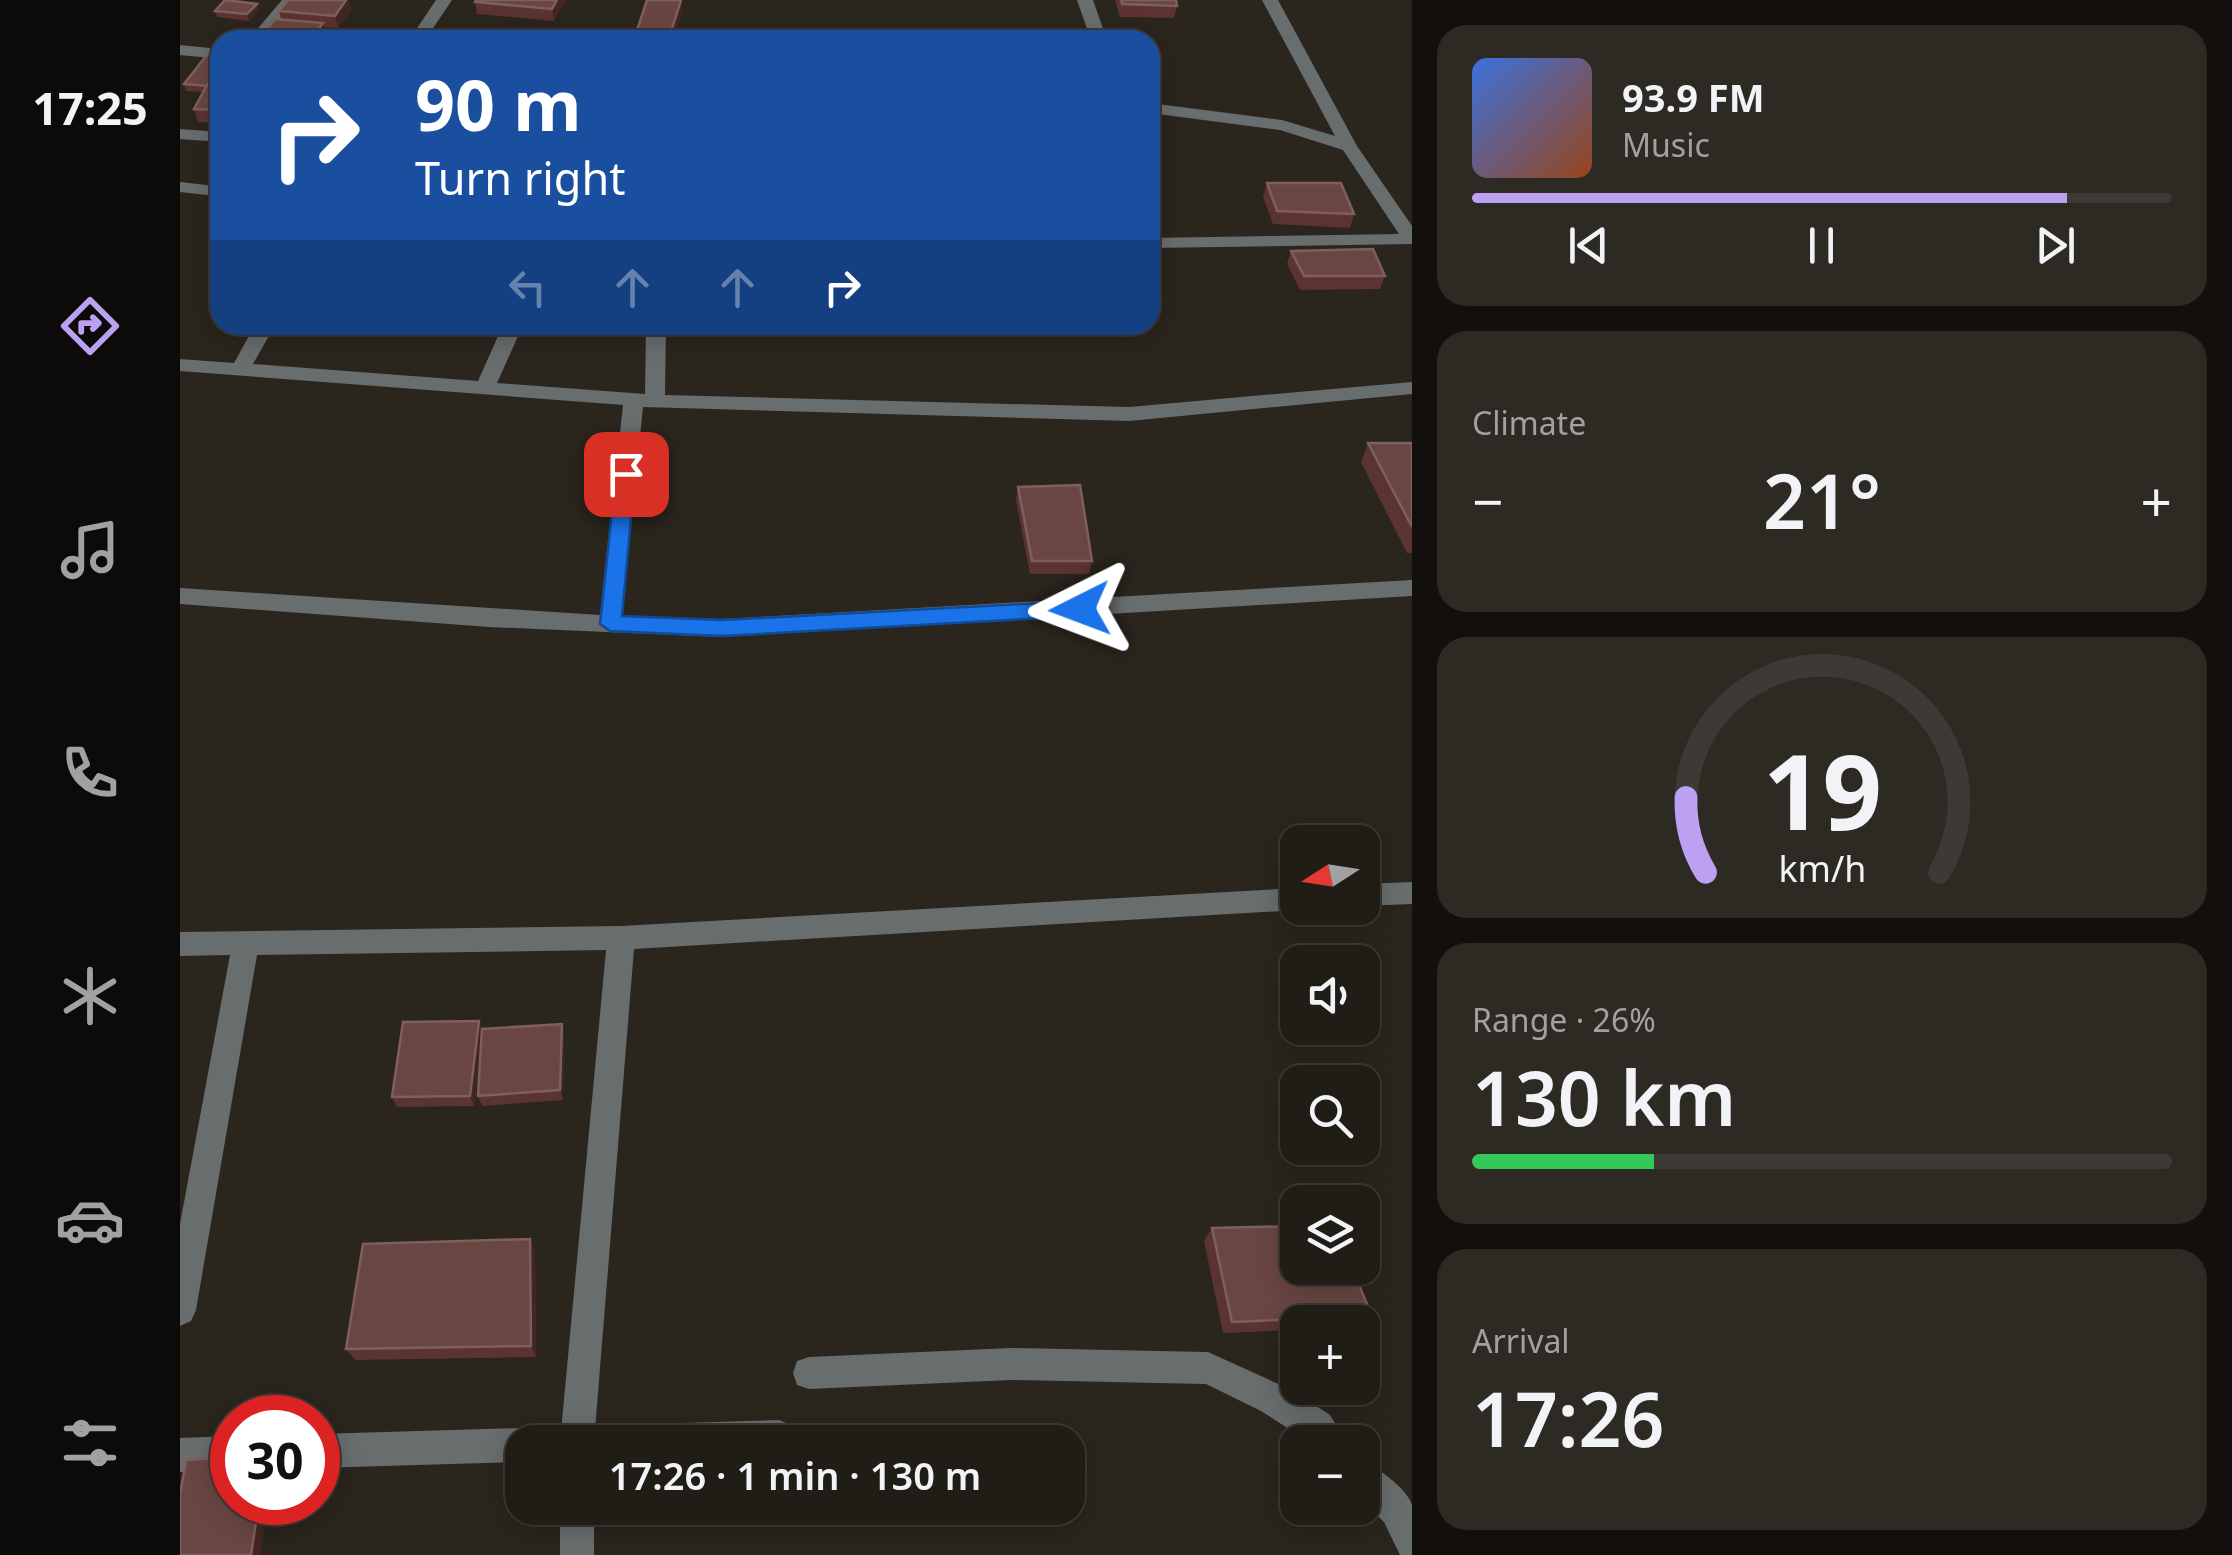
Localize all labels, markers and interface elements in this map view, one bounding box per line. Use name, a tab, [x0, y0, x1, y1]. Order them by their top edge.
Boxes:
text: 90 m	[415, 56, 582, 152]
icon: right	[250, 70, 380, 200]
text: 93.9 FM	[1622, 71, 1764, 123]
text: 17:25	[32, 77, 148, 138]
text: Music	[1622, 123, 1710, 166]
text: Turn right	[415, 147, 626, 208]
icon: previous	[1561, 218, 1616, 273]
icon: pause	[1794, 218, 1849, 273]
icon: next	[2028, 218, 2083, 273]
icon: left	[500, 260, 555, 315]
icon: ahead	[605, 260, 660, 315]
icon: ahead	[710, 260, 765, 315]
icon: right	[815, 260, 870, 315]
icon: directions	[55, 291, 125, 361]
text: Climate	[1472, 401, 1586, 444]
pin	[584, 432, 669, 517]
icon: arrive	[599, 447, 654, 502]
text: 21°	[1763, 449, 1881, 551]
text: −	[1472, 463, 1503, 538]
text: +	[2141, 463, 2172, 538]
icon: music	[55, 515, 125, 585]
position arrow	[1028, 557, 1132, 661]
text: 19	[1763, 719, 1881, 860]
icon: phone	[55, 738, 125, 808]
north arrow	[1280, 825, 1380, 925]
map controls	[1280, 825, 1380, 1525]
text: km/h	[1778, 844, 1866, 892]
button: sound	[1280, 945, 1380, 1045]
icon: climate	[55, 961, 125, 1031]
text: Range · 26%	[1472, 998, 1656, 1041]
text: 130 km	[1472, 1046, 1736, 1148]
button: search	[1280, 1065, 1380, 1165]
icon: car	[55, 1185, 125, 1255]
button: layers	[1280, 1185, 1380, 1285]
button: +	[1280, 1305, 1380, 1405]
text: Arrival	[1472, 1319, 1570, 1362]
text: 17:26	[1472, 1367, 1664, 1469]
speed limit sign: 30	[210, 1395, 340, 1525]
icon: filters	[55, 1408, 125, 1478]
button: −	[1280, 1425, 1380, 1525]
text: 17:26 · 1 min · 130 m	[609, 1449, 981, 1501]

